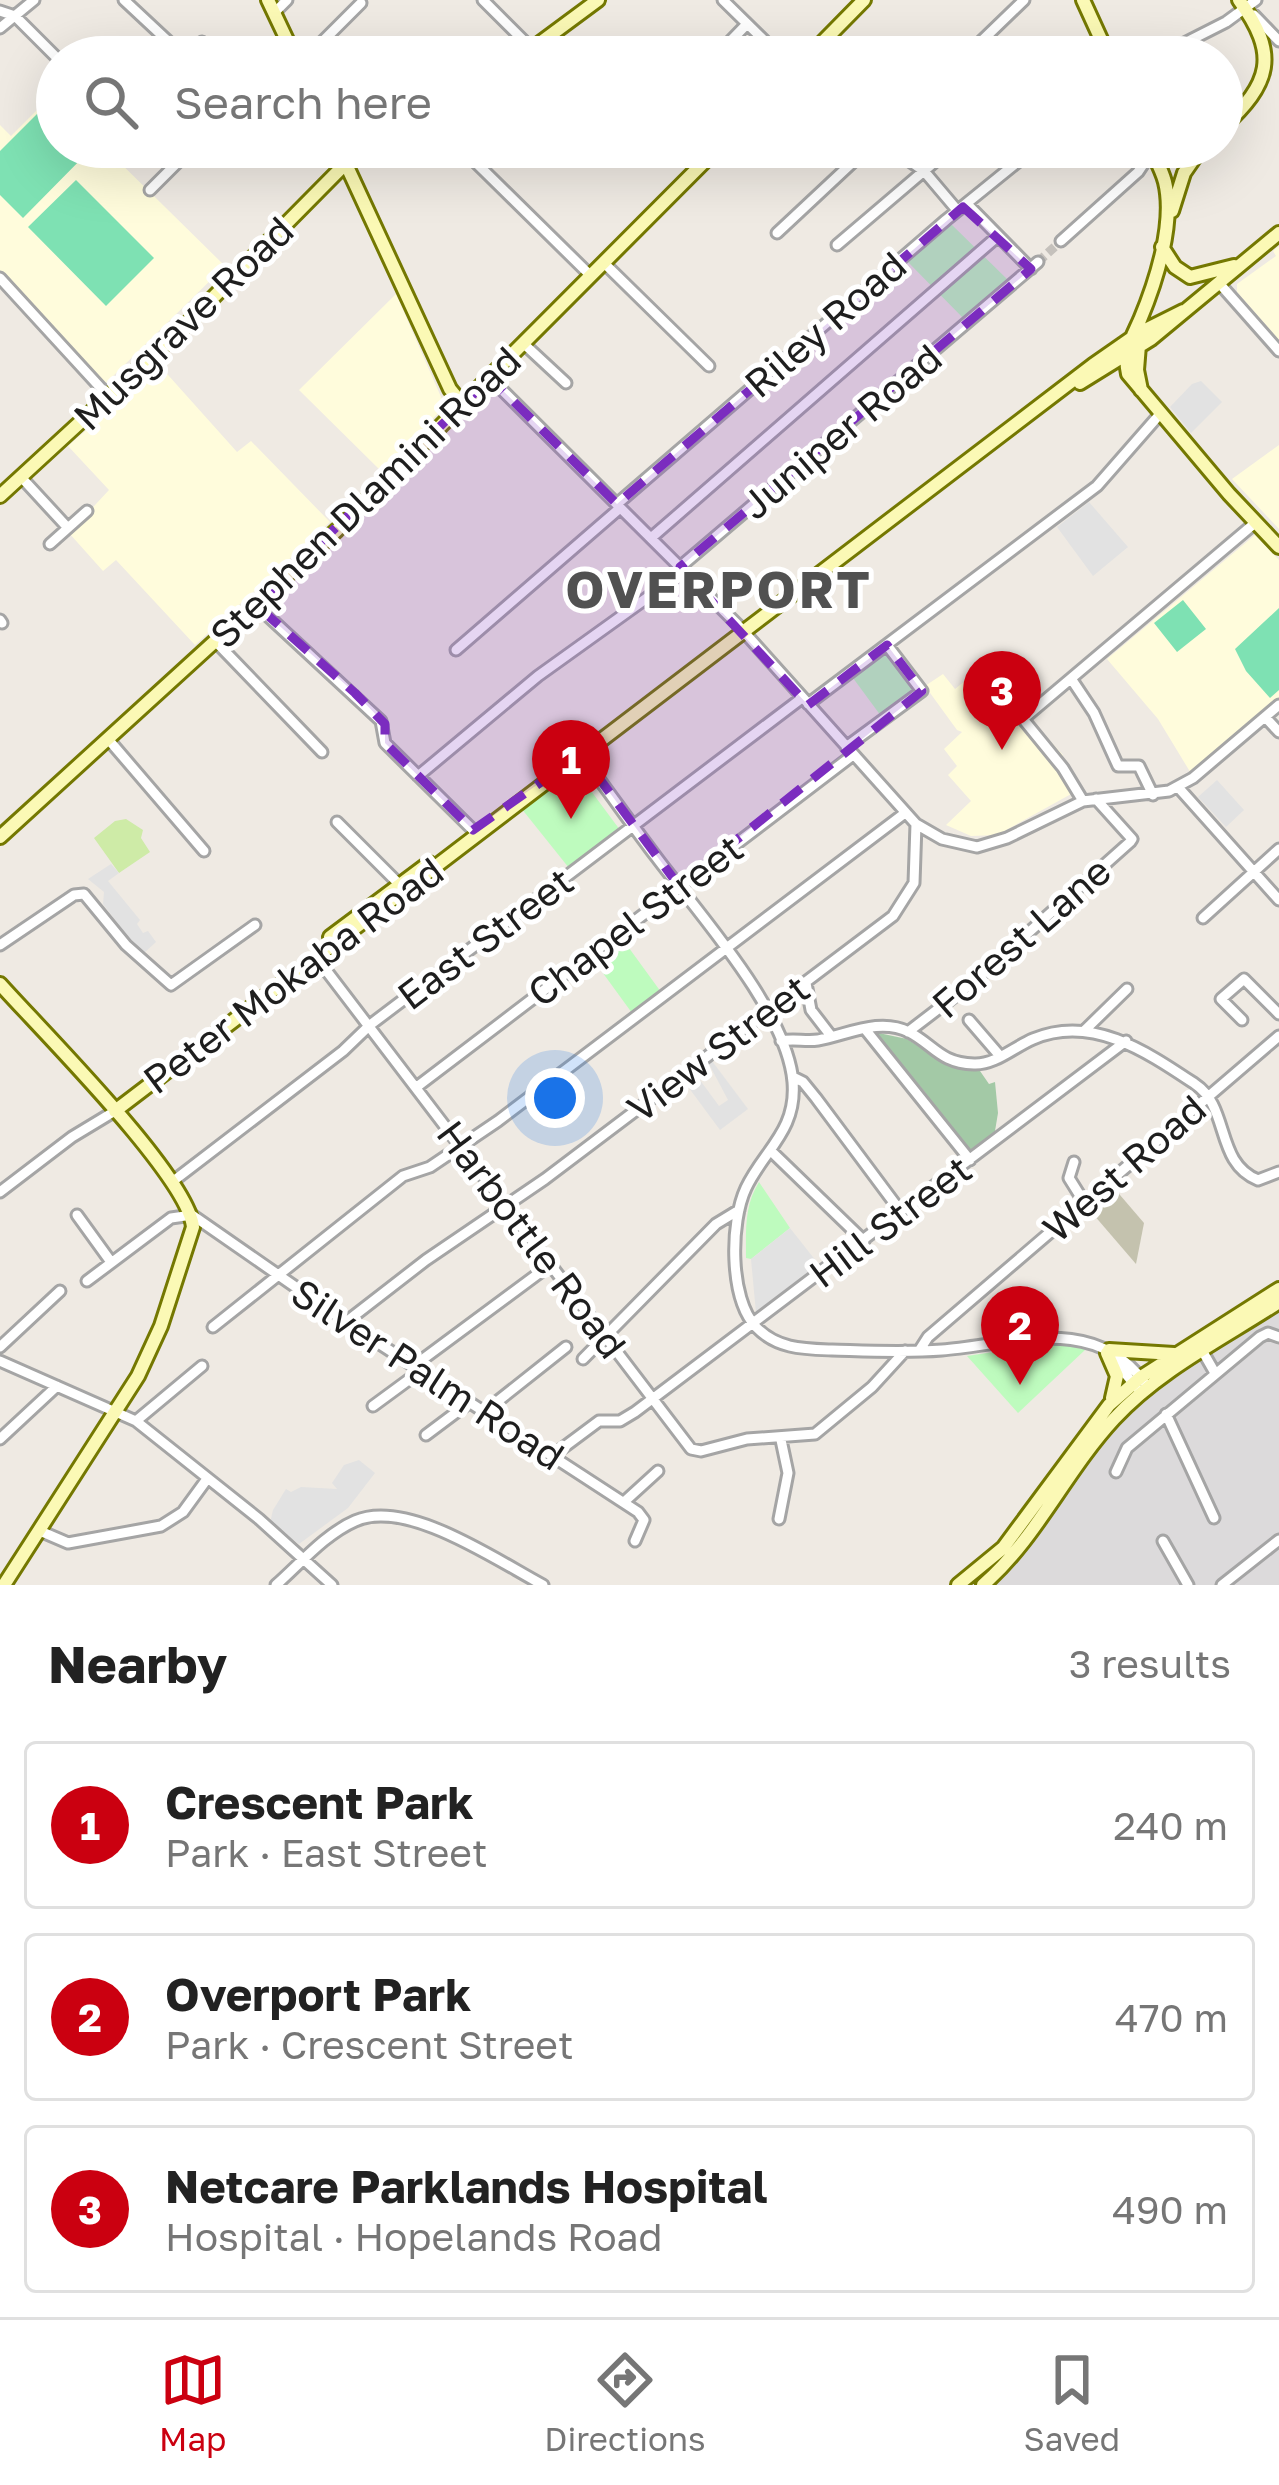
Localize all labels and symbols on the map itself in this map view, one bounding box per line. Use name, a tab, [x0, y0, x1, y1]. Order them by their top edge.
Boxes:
street label: Musgrave Road	[64, 206, 302, 440]
street label: Riley Road	[735, 241, 915, 407]
street label: Juniper Road	[731, 334, 951, 528]
street label: Stephen Dlamini Road	[200, 337, 530, 657]
district label: OVERPORT	[565, 558, 873, 619]
pin: 3	[963, 651, 1041, 750]
pin: 1	[532, 720, 610, 819]
street label: Chapel Street	[518, 824, 752, 1016]
street label: Peter Mokaba Road	[134, 847, 452, 1103]
street label: Forest Lane	[922, 847, 1120, 1027]
street label: East Street	[388, 857, 582, 1019]
street label: View Street	[618, 964, 818, 1132]
your location	[525, 1068, 585, 1128]
street label: West Road	[1033, 1085, 1215, 1251]
street label: Harbottle Road	[427, 1111, 637, 1367]
street label: Hill Street	[800, 1145, 980, 1297]
street label: Silver Palm Road	[283, 1268, 573, 1480]
pin: 2	[981, 1286, 1059, 1385]

